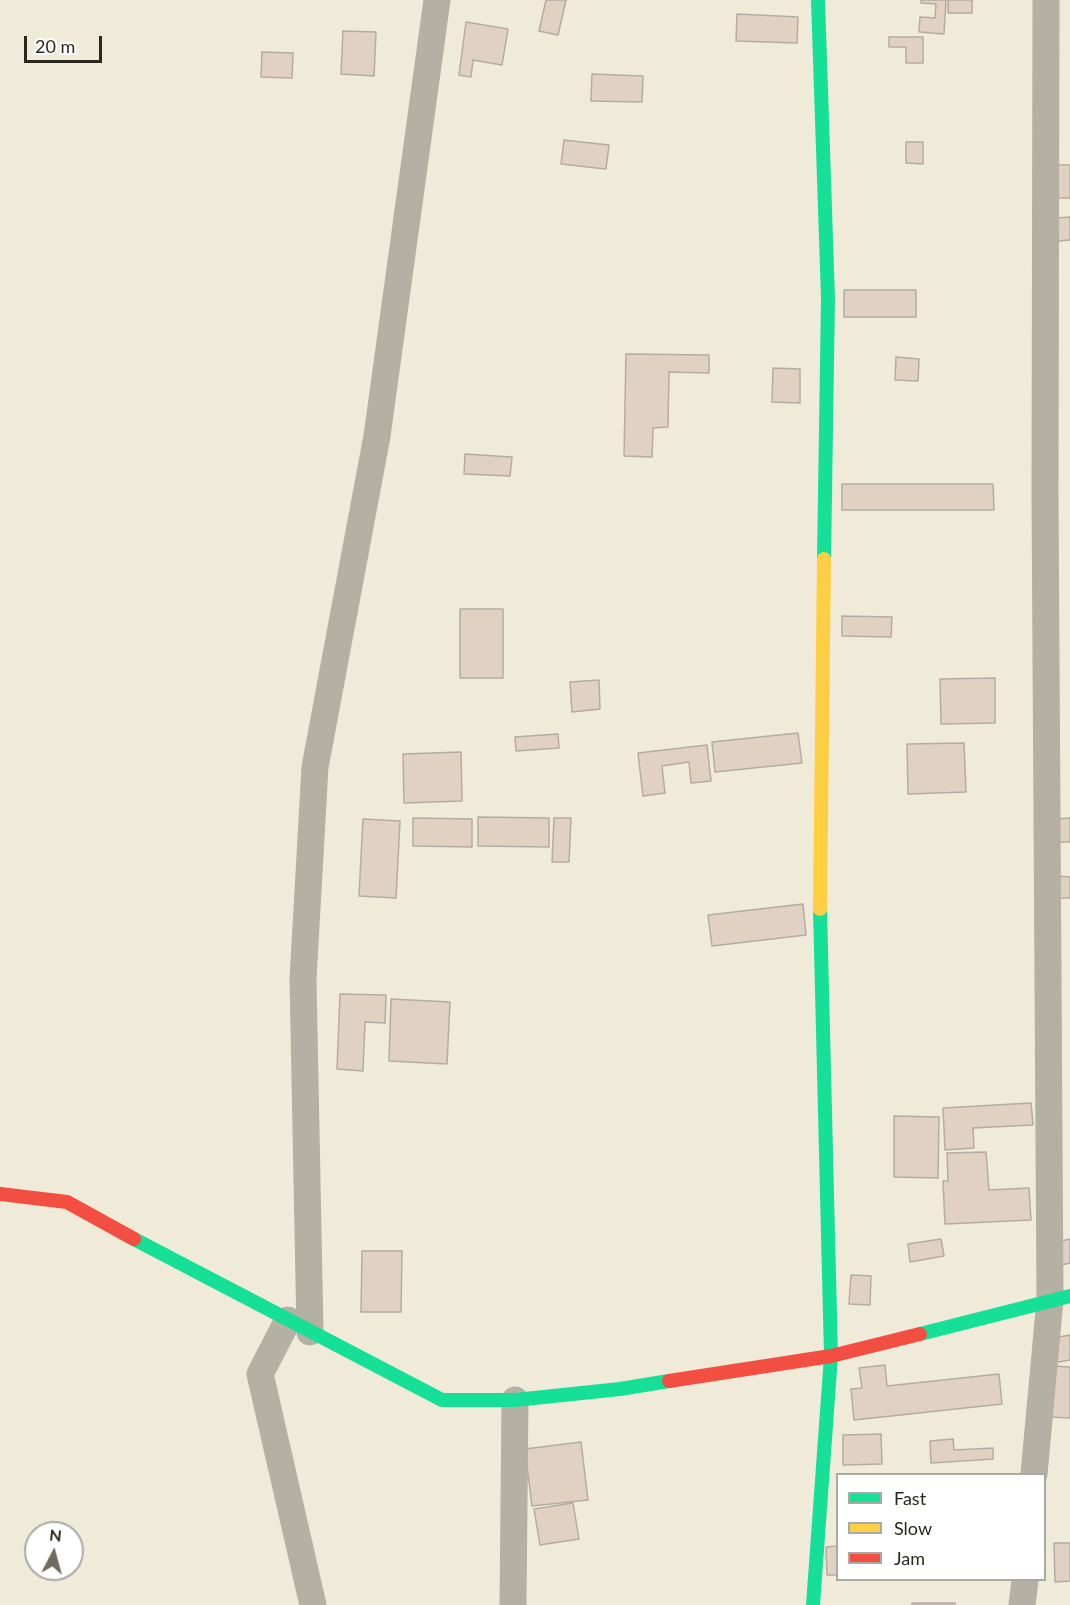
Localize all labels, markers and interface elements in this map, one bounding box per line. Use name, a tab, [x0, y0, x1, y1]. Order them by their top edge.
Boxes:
scale bar	[27, 24, 105, 62]
text: 20 m	[35, 35, 75, 57]
legend	[836, 1473, 1046, 1581]
text: Fast	[894, 1487, 926, 1509]
text: Slow	[894, 1517, 932, 1539]
north arrow	[24, 1521, 84, 1581]
text: N	[49, 1524, 63, 1545]
text: Jam	[894, 1547, 925, 1569]

